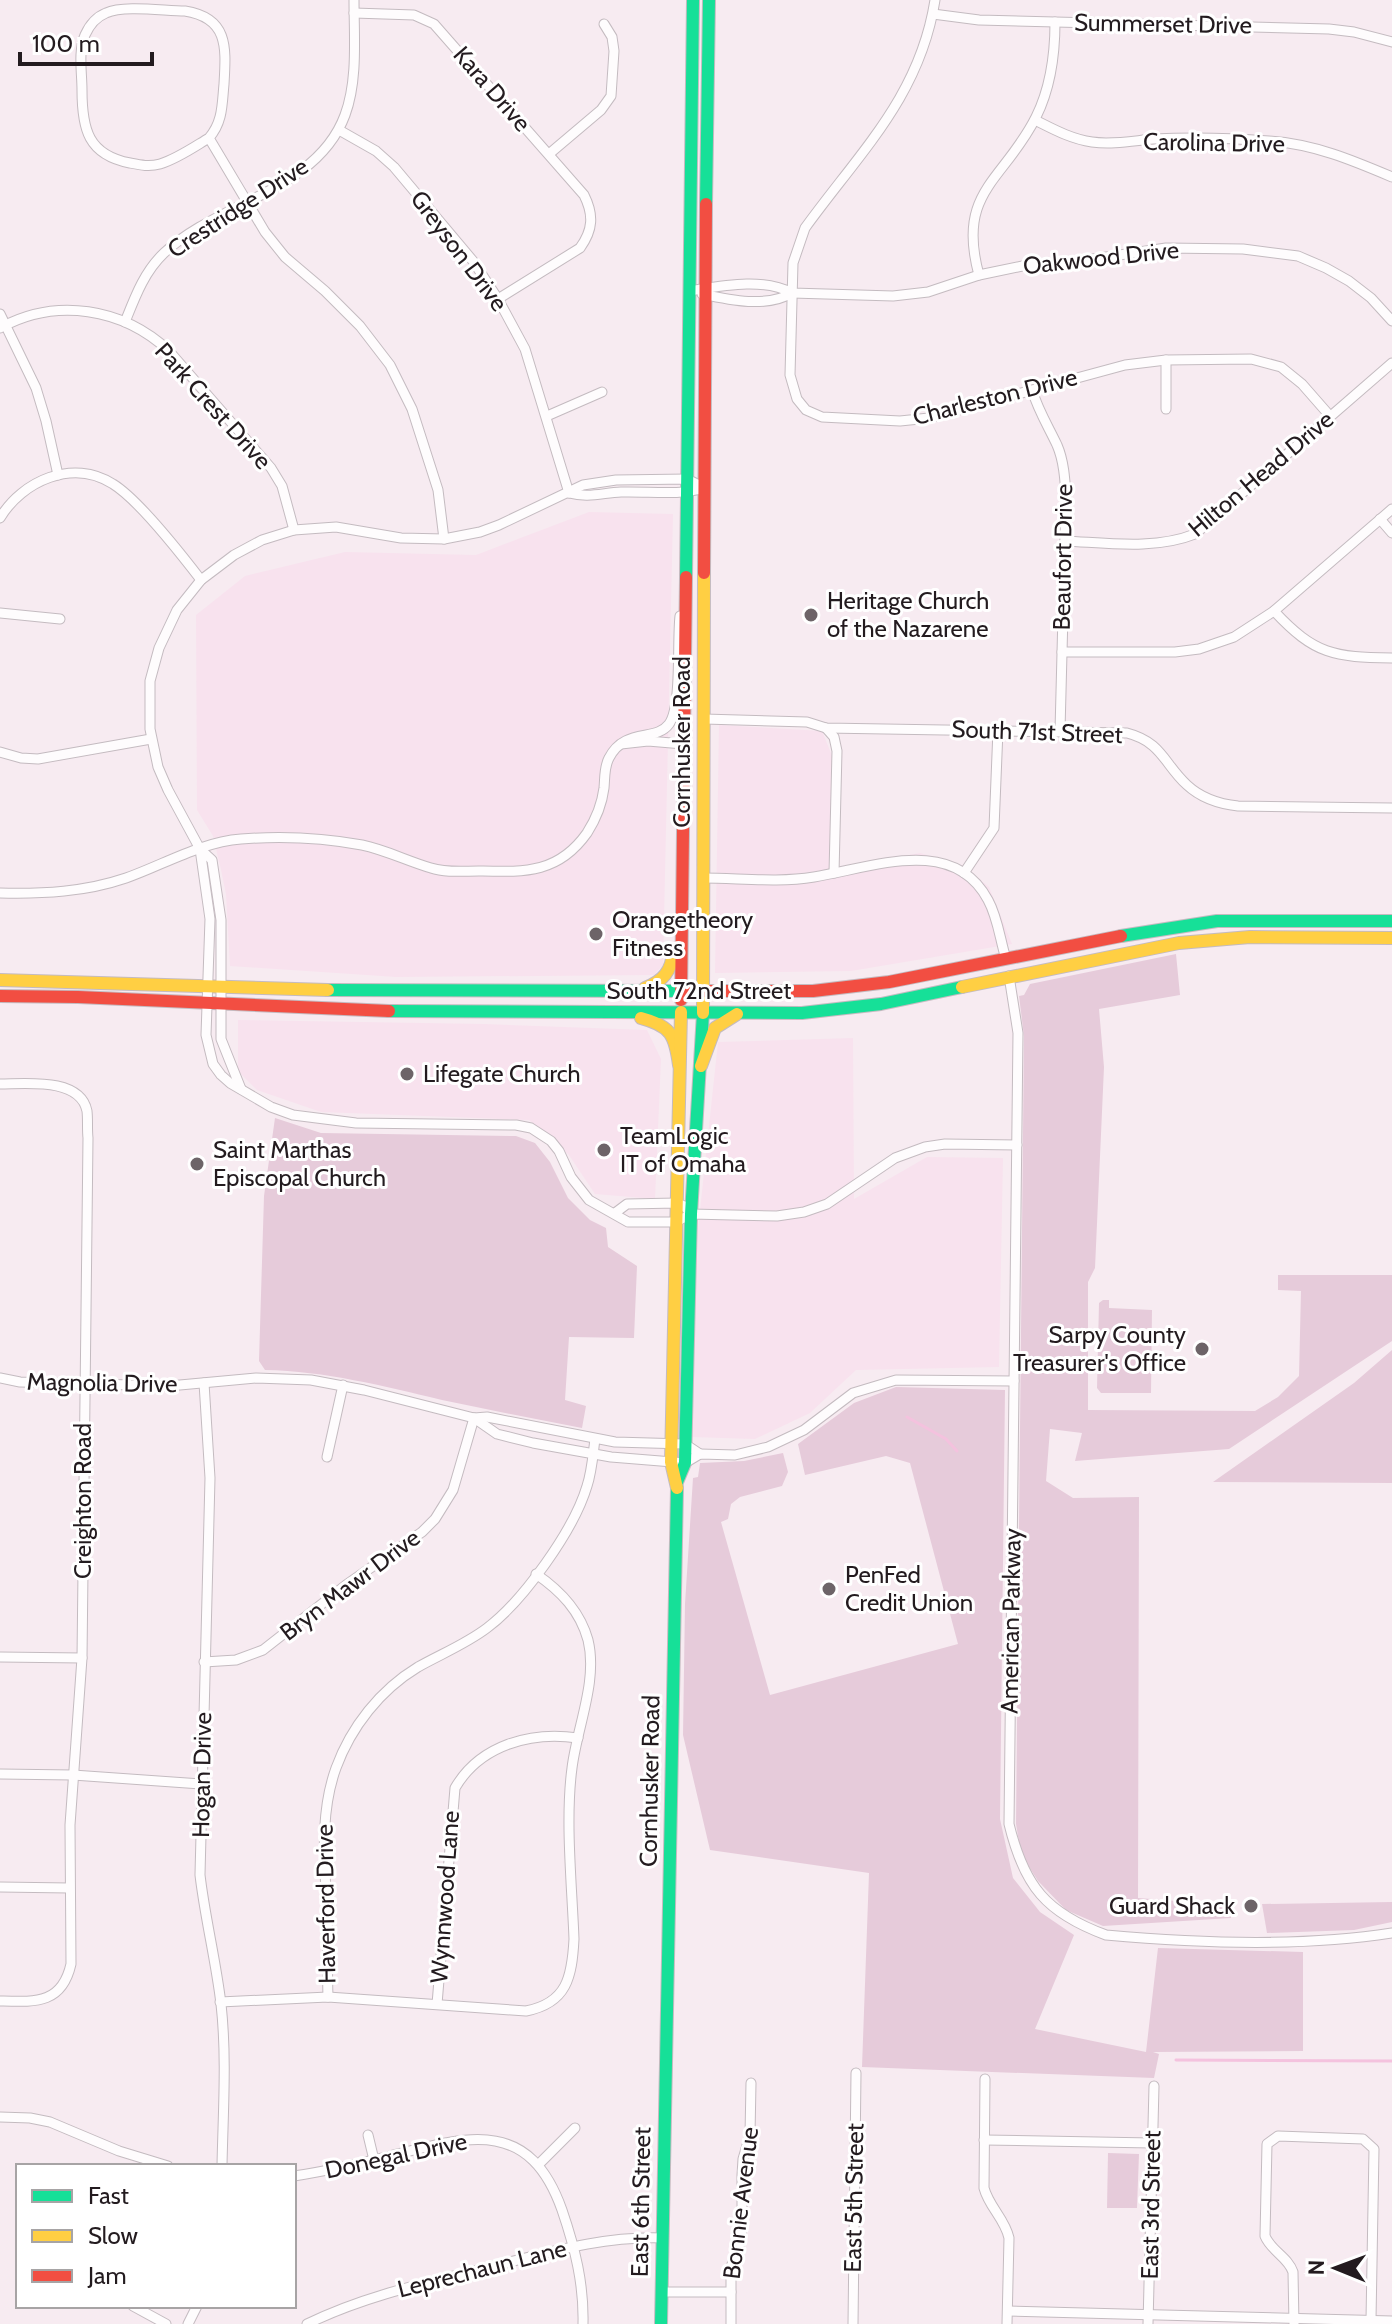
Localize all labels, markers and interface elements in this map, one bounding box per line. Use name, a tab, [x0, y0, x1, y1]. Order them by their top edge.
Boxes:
street label: Summerset Drive	[1074, 7, 1252, 40]
scale bar	[20, 16, 152, 66]
text: 100 m	[32, 29, 100, 58]
street label: Kara Drive	[448, 40, 537, 137]
street label: Carolina Drive	[1143, 127, 1285, 158]
street label: Crestridge Drive	[162, 151, 313, 264]
street label: Greyson Drive	[405, 185, 514, 317]
street label: Oakwood Drive	[1021, 235, 1180, 280]
street label: Park Crest Drive	[149, 336, 278, 475]
street label: Charleston Drive	[910, 362, 1080, 431]
street label: Hilton Head Drive	[1182, 405, 1339, 543]
street label: Beaufort Drive	[1047, 483, 1078, 630]
place label: Heritage Church of the Nazarene	[827, 586, 989, 643]
marker: Heritage Church of the Nazarene	[802, 606, 820, 624]
street label: Cornhusker Road	[667, 656, 696, 828]
street label: South 71st Street	[951, 714, 1123, 749]
place label: Orangetheory Fitness	[612, 905, 753, 962]
marker: Orangetheory Fitness	[587, 925, 605, 943]
street label: South 72nd Street	[607, 976, 791, 1005]
place label: Lifegate Church	[423, 1059, 581, 1088]
marker: Lifegate Church	[398, 1065, 416, 1083]
place label: TeamLogic IT of Omaha	[620, 1121, 747, 1178]
place label: Saint Marthas Episcopal Church	[213, 1135, 386, 1192]
marker: TeamLogic IT of Omaha	[595, 1141, 613, 1159]
marker: Saint Marthas Episcopal Church	[188, 1155, 206, 1173]
place label: Sarpy County Treasurer's Office	[1013, 1320, 1186, 1377]
marker: Sarpy County Treasurer's Office	[1193, 1340, 1211, 1358]
street label: Magnolia Drive	[26, 1367, 178, 1398]
street label: Creighton Road	[68, 1423, 97, 1579]
street label: Bryn Mawr Drive	[274, 1523, 425, 1647]
street label: American Parkway	[994, 1528, 1027, 1714]
place label: PenFed Credit Union	[845, 1560, 973, 1617]
marker: PenFed Credit Union	[820, 1580, 838, 1598]
street label: Cornhusker Road	[634, 1695, 665, 1867]
street label: Hogan Drive	[186, 1712, 217, 1838]
street label: Wynnwood Lane	[424, 1810, 465, 1984]
street label: Haverford Drive	[310, 1824, 341, 1984]
place label: Guard Shack	[1109, 1891, 1235, 1920]
marker: Guard Shack	[1242, 1897, 1260, 1915]
street label: East 5th Street	[838, 2123, 869, 2273]
street label: Bonnie Avenue	[717, 2125, 764, 2281]
street label: Donegal Drive	[322, 2126, 470, 2185]
street label: East 6th Street	[625, 2127, 656, 2277]
street label: East 3rd Street	[1135, 2130, 1166, 2280]
legend	[16, 2164, 296, 2308]
text: Fast	[88, 2181, 129, 2210]
text: Slow	[88, 2221, 138, 2250]
north arrow	[1296, 2228, 1376, 2308]
street label: Leprechaun Lane	[394, 2234, 569, 2304]
text: N	[1303, 2260, 1330, 2276]
text: Jam	[87, 2261, 126, 2290]

